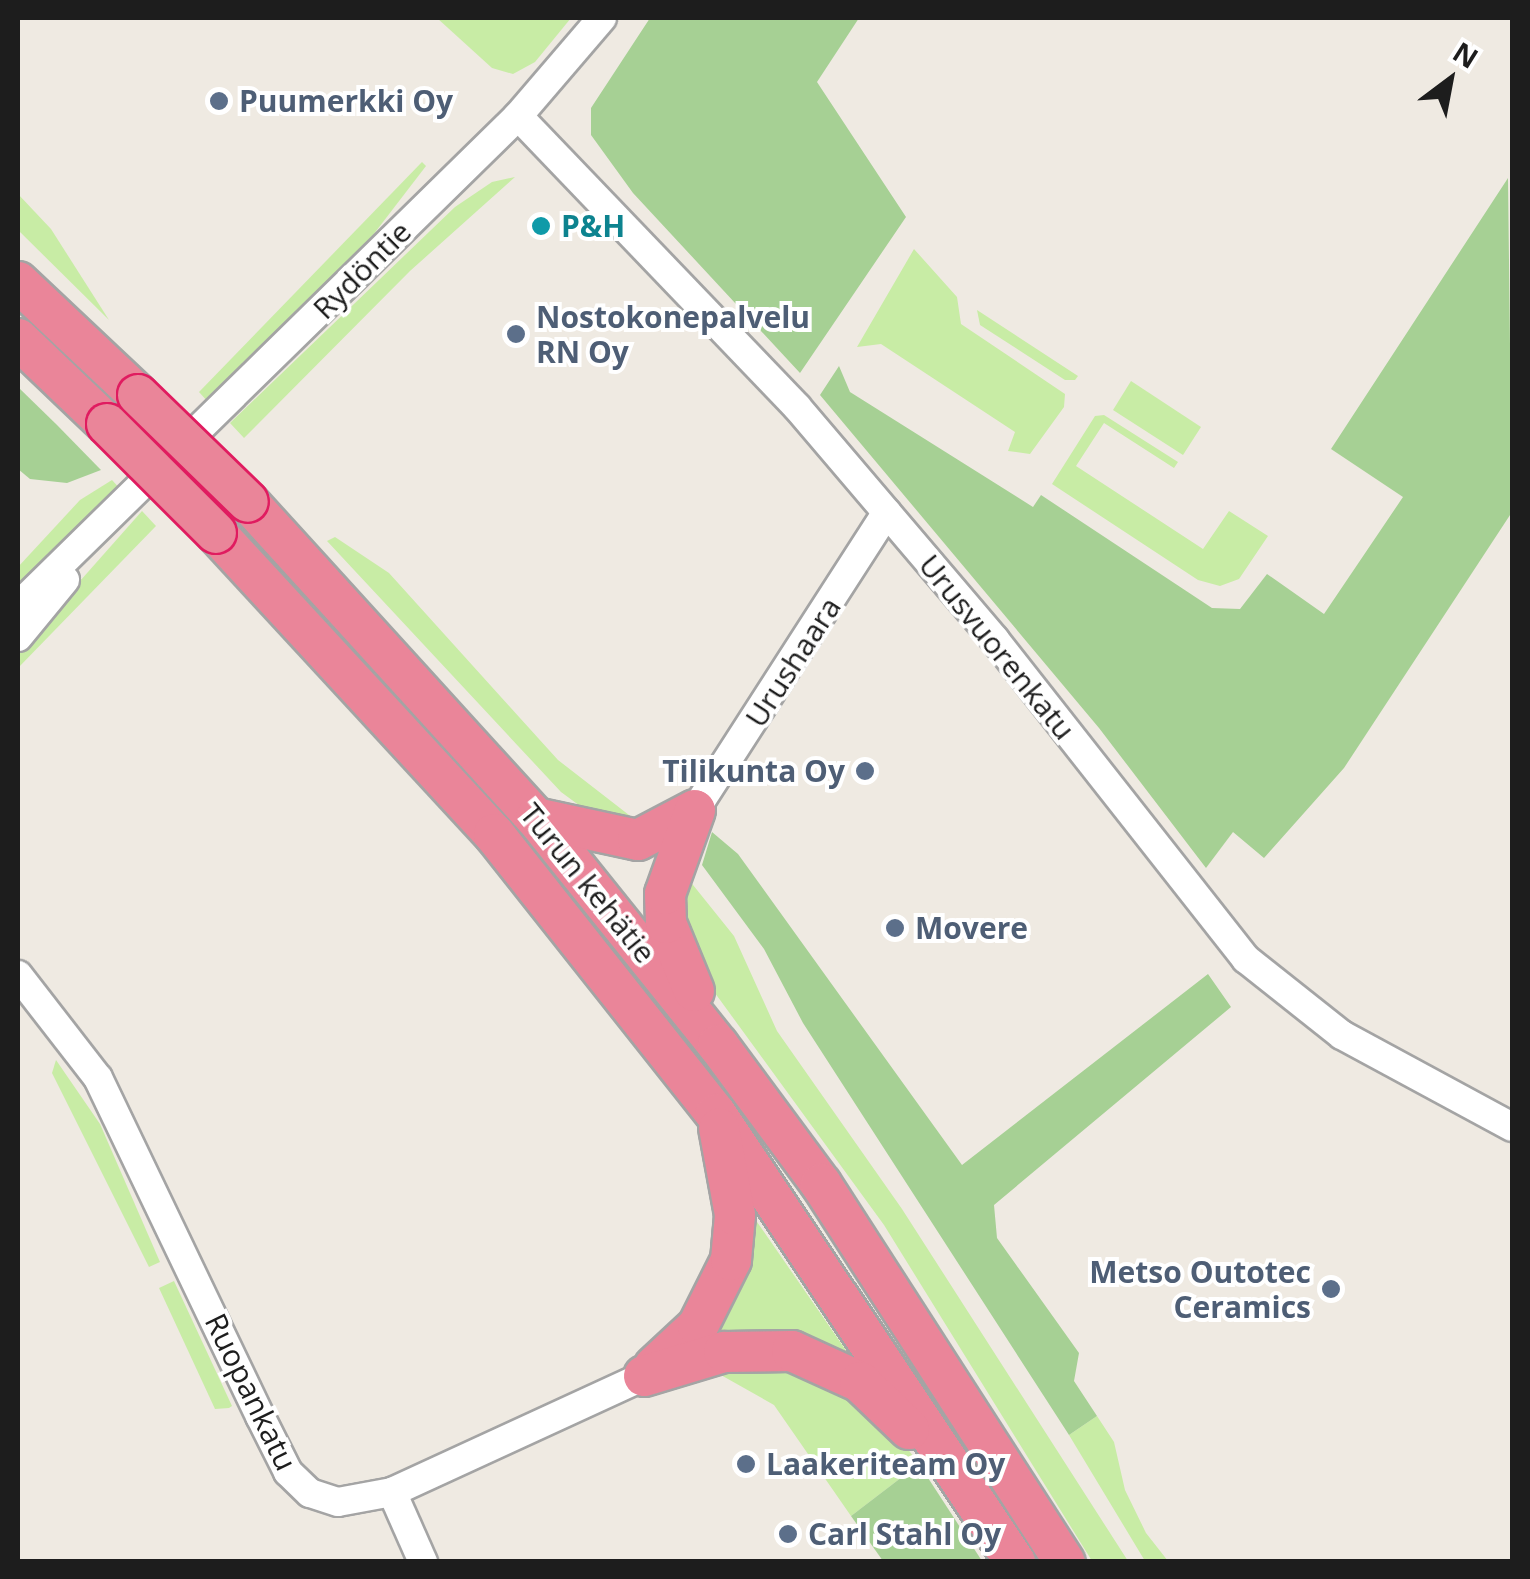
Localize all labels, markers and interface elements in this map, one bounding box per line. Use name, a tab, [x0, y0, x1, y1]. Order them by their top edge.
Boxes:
north arrow	[1400, 30, 1500, 130]
text: N	[1446, 32, 1486, 77]
place label: Puumerkki Oy	[239, 83, 453, 119]
marker: Puumerkki Oy	[208, 90, 230, 112]
place label: P&H	[561, 208, 625, 244]
street label: Rydöntie	[306, 214, 418, 326]
marker: P&H	[530, 215, 552, 237]
place label: Nostokonepalvelu RN Oy	[536, 299, 810, 370]
marker: Nostokonepalvelu RN Oy	[505, 323, 527, 345]
street label: Urusvuorenkatu	[911, 547, 1083, 747]
street label: Urushaara	[738, 590, 848, 734]
place label: Tilikunta Oy	[662, 753, 845, 789]
marker: Tilikunta Oy	[854, 760, 876, 782]
street label: Turun kehätie	[513, 796, 663, 970]
place label: Movere	[915, 910, 1028, 946]
marker: Movere	[884, 917, 906, 939]
place label: Metso Outotec Ceramics	[1089, 1254, 1311, 1324]
marker: Metso Outotec Ceramics	[1320, 1278, 1342, 1300]
street label: Ruopankatu	[198, 1308, 304, 1476]
place label: Laakeriteam Oy	[766, 1446, 1005, 1482]
marker: Laakeriteam Oy	[735, 1453, 757, 1475]
place label: Carl Stahl Oy	[808, 1516, 1001, 1552]
marker: Carl Stahl Oy	[777, 1523, 799, 1545]

